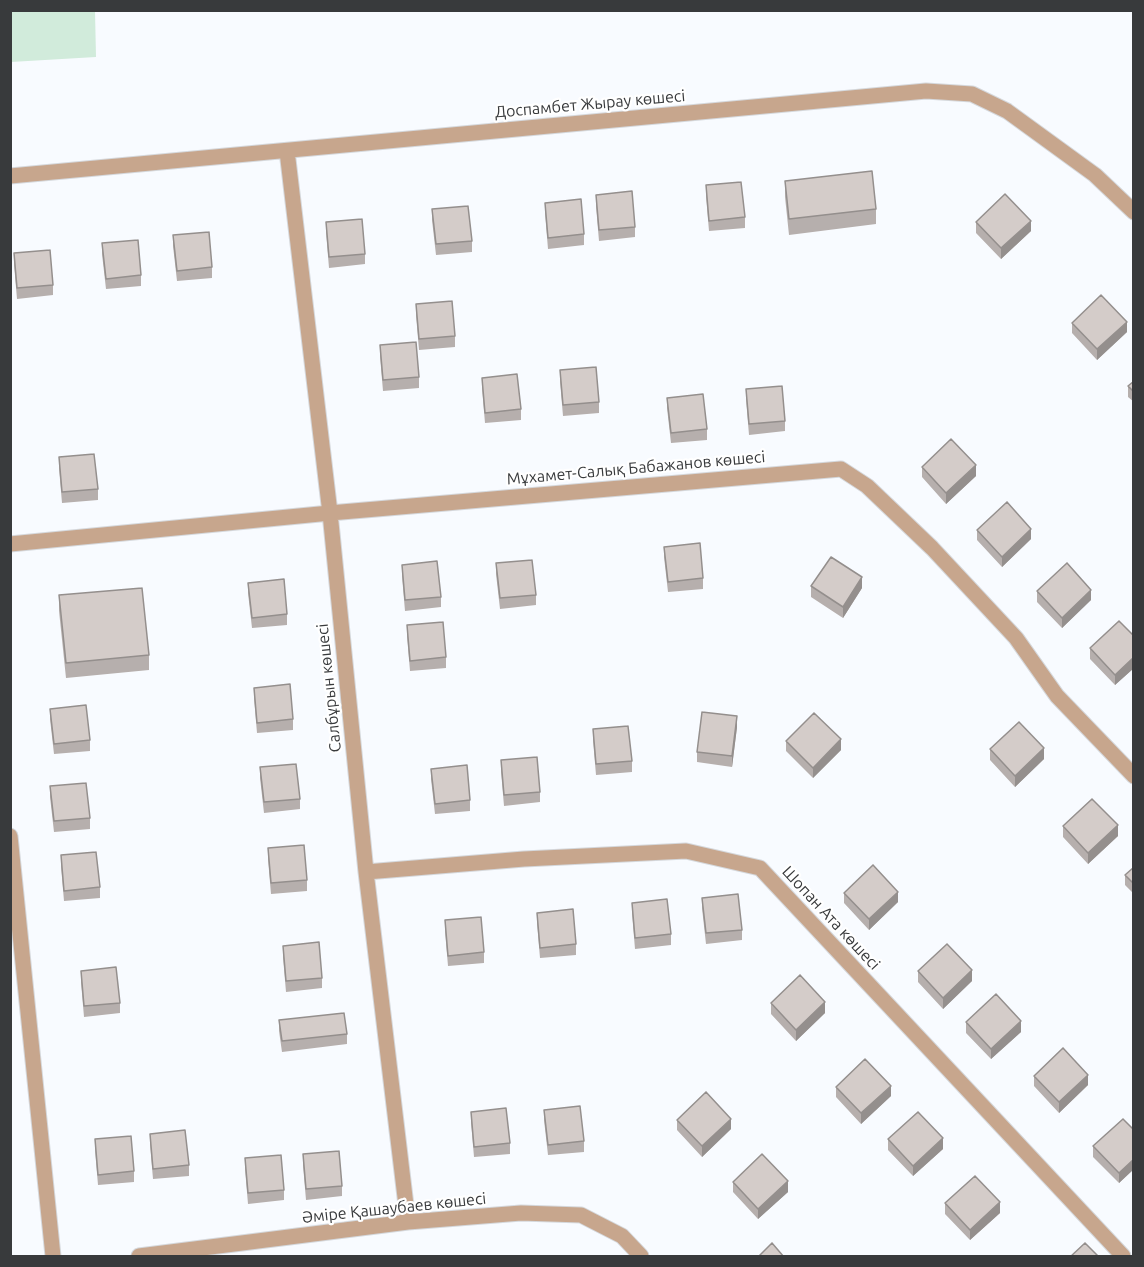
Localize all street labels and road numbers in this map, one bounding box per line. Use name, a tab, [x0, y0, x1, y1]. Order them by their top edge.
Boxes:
street label: Доспамбет Жырау көшесі	[494, 86, 686, 122]
street label: Мұхамет-Салық Бабажанов көшесі	[506, 447, 766, 489]
street label: Салбұрын көшесі	[313, 623, 345, 753]
street label: Шопан Ата көшесі	[778, 862, 884, 974]
street label: Әміре Қашаубаев көшесі	[301, 1189, 487, 1227]

